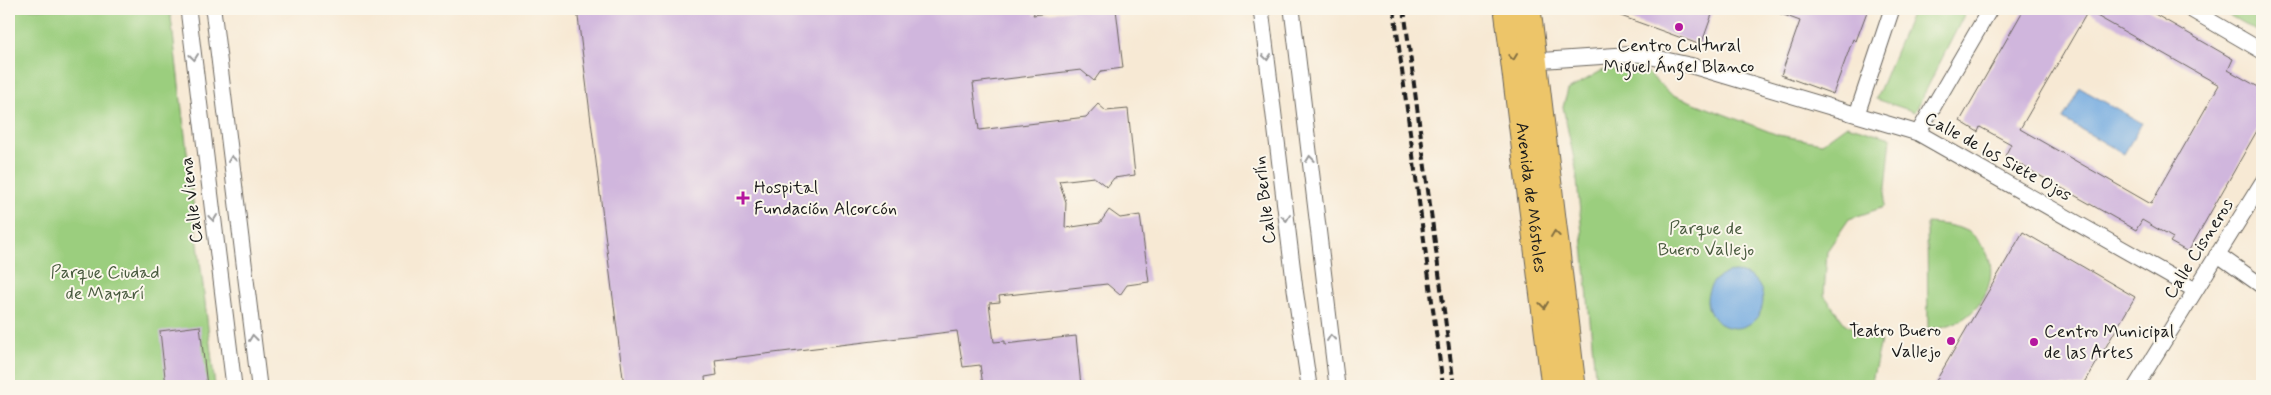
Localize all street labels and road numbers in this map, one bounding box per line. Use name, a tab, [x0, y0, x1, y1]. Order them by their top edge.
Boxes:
street label: Calle de los Siete Ojos	[1920, 107, 2076, 207]
street label: Avenida de Móstoles	[1509, 121, 1552, 274]
street label: Calle Berlín	[1248, 155, 1282, 245]
street label: Calle Viena	[175, 156, 209, 244]
street label: Calle Cisneros	[2159, 194, 2239, 304]

